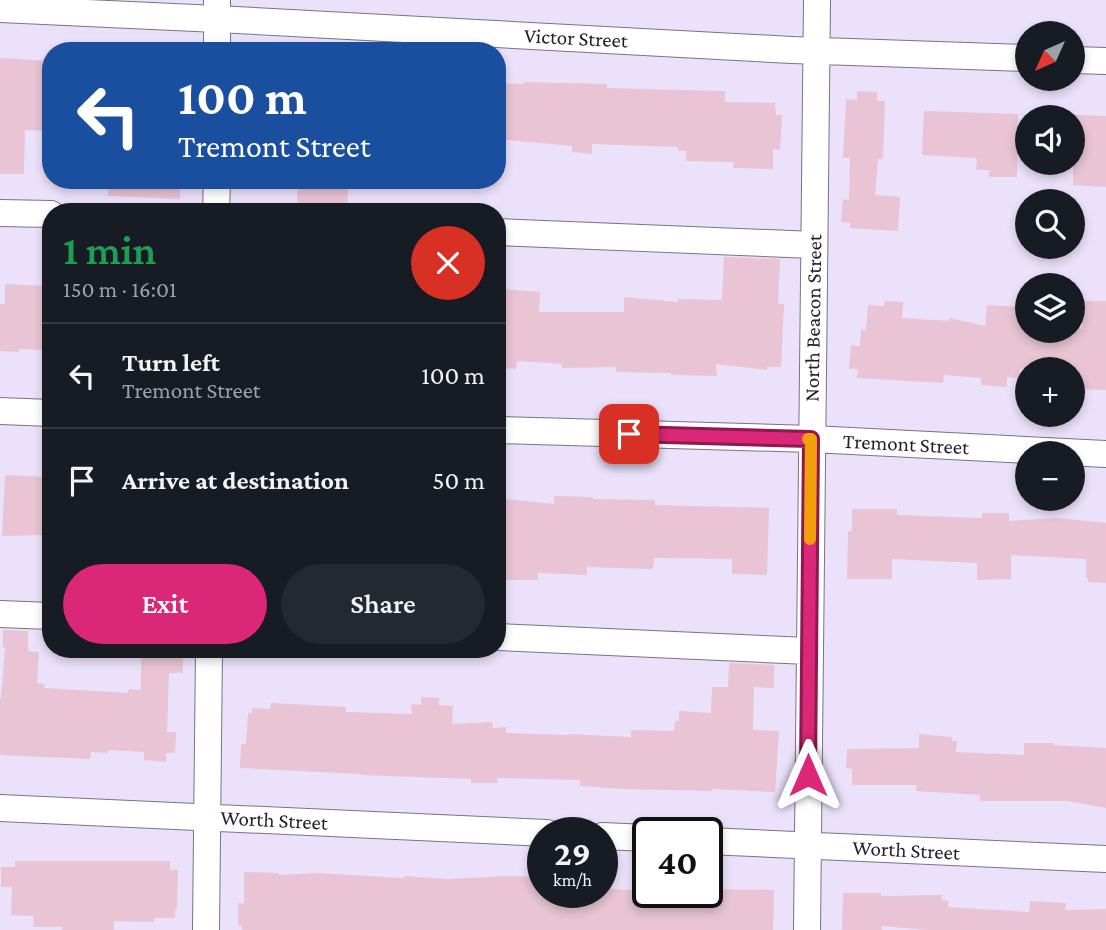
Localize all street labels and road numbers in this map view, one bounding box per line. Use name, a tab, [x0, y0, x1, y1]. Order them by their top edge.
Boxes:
street label: Victor Street	[524, 23, 629, 53]
street label: North Beacon Street	[800, 233, 826, 402]
street label: Tremont Street	[842, 429, 971, 459]
street label: Worth Street	[220, 805, 329, 835]
street label: Worth Street	[852, 835, 961, 865]

